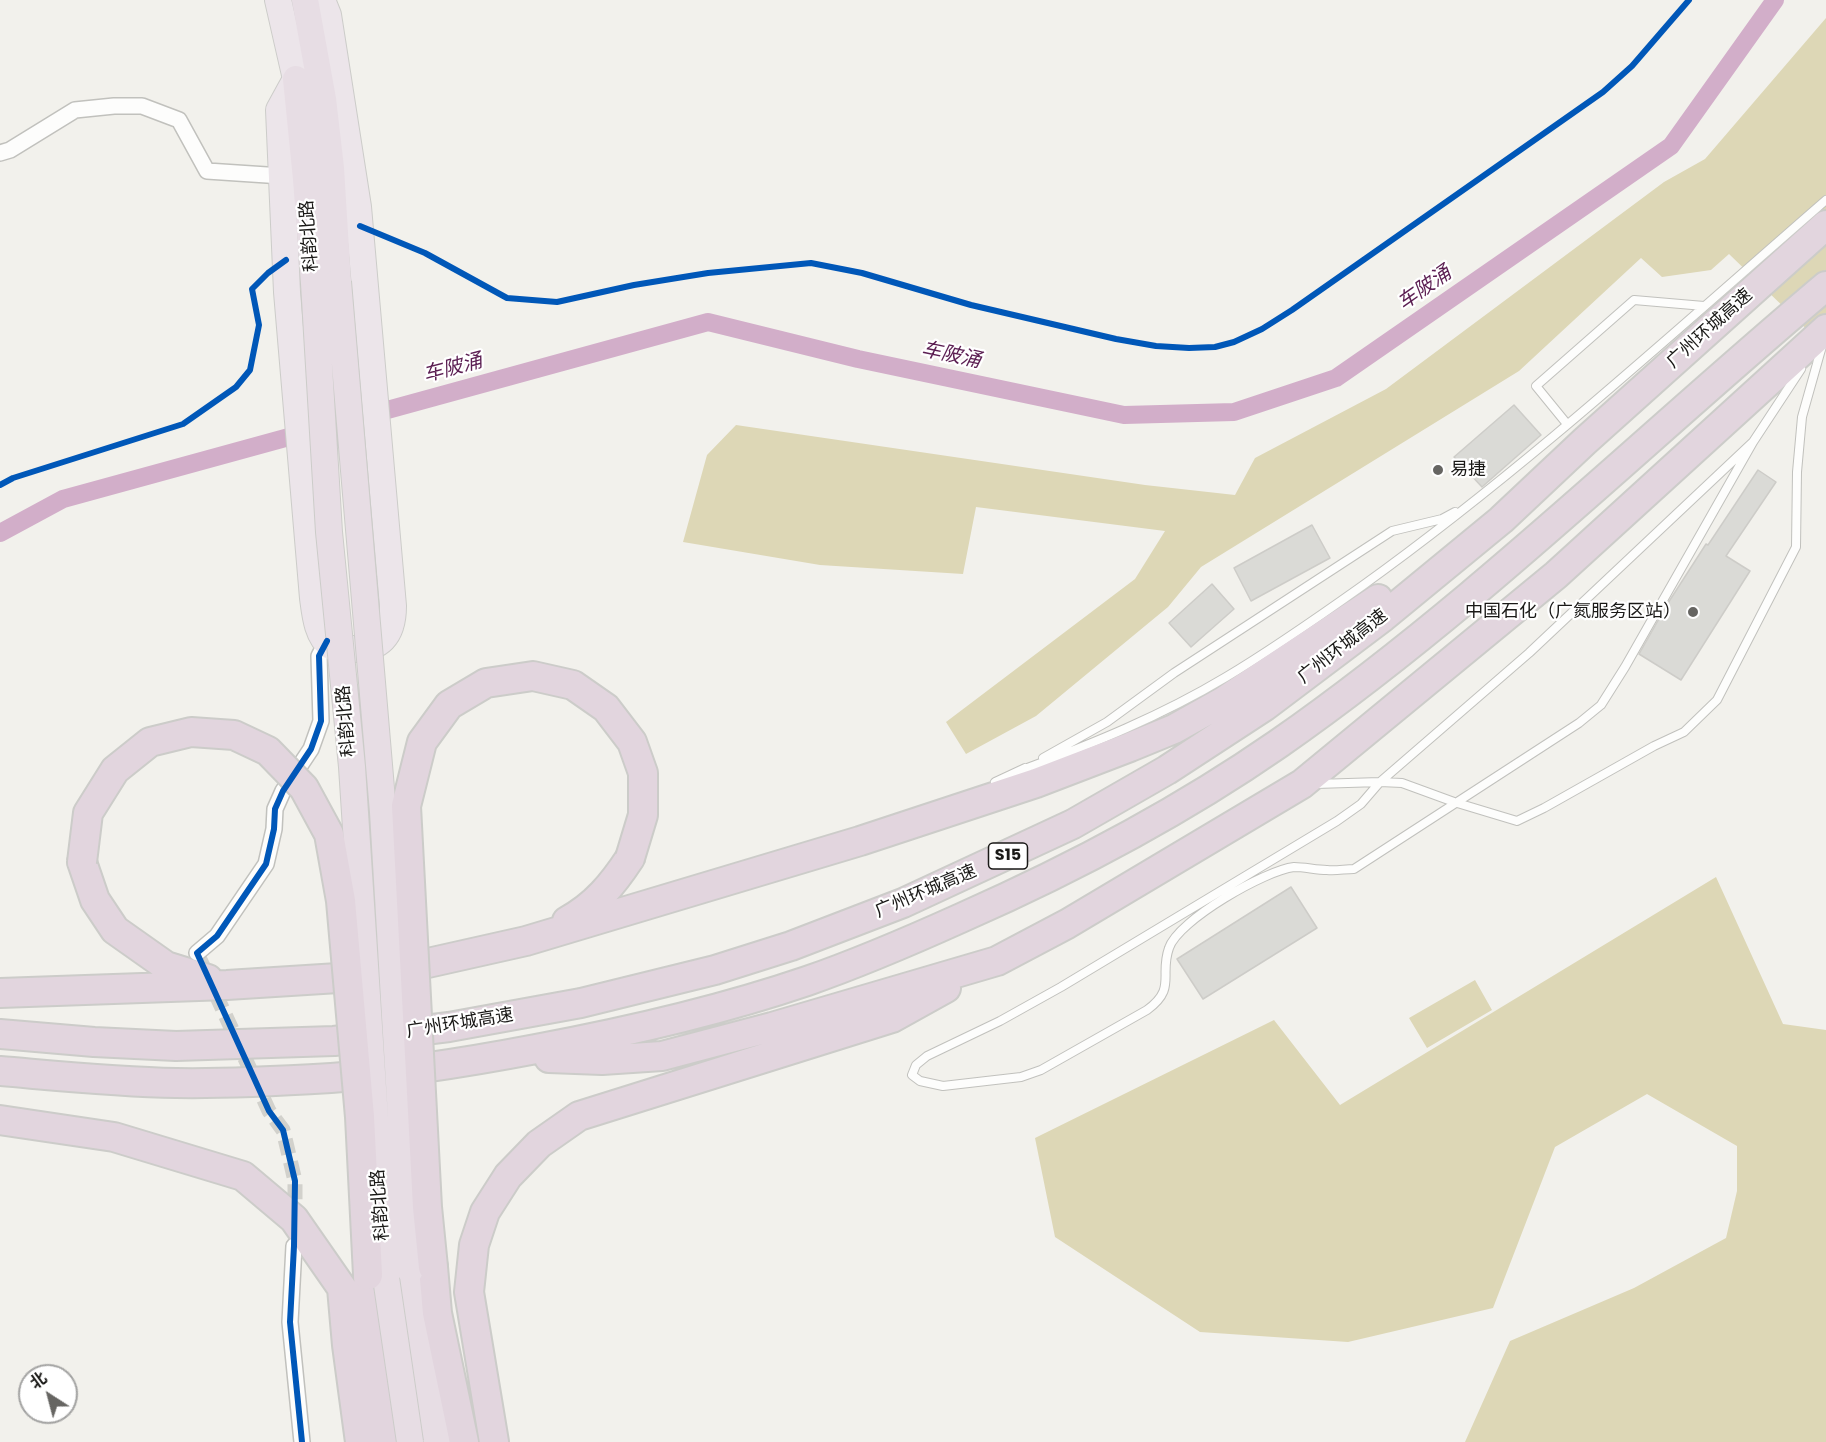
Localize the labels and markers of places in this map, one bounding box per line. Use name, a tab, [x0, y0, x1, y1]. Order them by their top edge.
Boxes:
place label: 易捷	[1450, 459, 1486, 481]
marker: 易捷	[1431, 463, 1445, 477]
place label: 中国石化（广氮服务区站）	[1465, 601, 1681, 623]
marker: 中国石化（广氮服务区站）	[1686, 605, 1700, 619]

